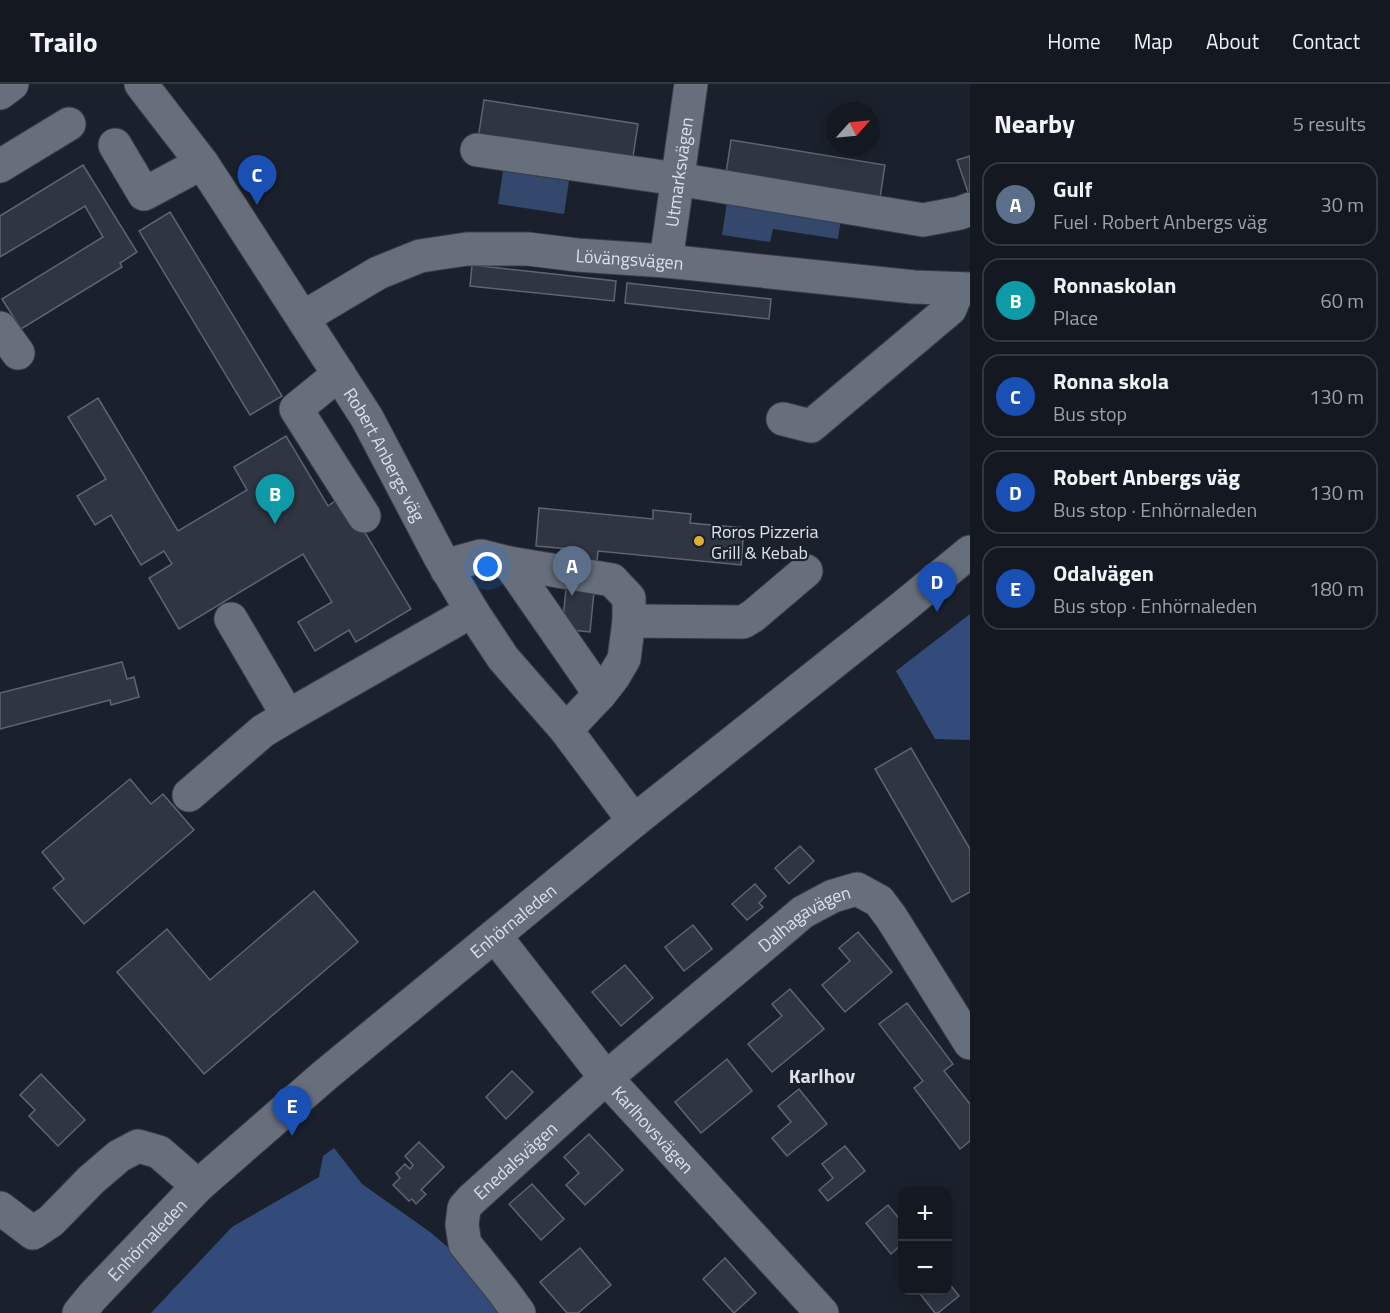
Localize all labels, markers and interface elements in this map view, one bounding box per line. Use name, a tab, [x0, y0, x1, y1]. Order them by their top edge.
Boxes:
text: Trailo	[30, 20, 98, 63]
text: Home	[1047, 25, 1101, 57]
text: Map	[1134, 25, 1173, 57]
text: About	[1206, 25, 1259, 57]
text: Contact	[1292, 25, 1360, 57]
north arrow	[826, 102, 880, 156]
text: Nearby	[994, 104, 1075, 143]
text: 5 results	[1293, 108, 1366, 139]
street label: Utmarksvägen	[657, 115, 700, 229]
pin: C	[238, 156, 276, 205]
text: Gulf	[1053, 172, 1092, 206]
text: A	[1009, 189, 1022, 220]
text: 30 m	[1320, 189, 1364, 220]
text: Fuel · Robert Anbergs väg	[1053, 206, 1267, 237]
street label: Lövängsvägen	[575, 241, 685, 276]
text: Ronnaskolan	[1053, 268, 1176, 302]
text: B	[1009, 285, 1022, 316]
text: 60 m	[1320, 285, 1364, 316]
text: Place	[1053, 302, 1098, 333]
text: Ronna skola	[1053, 364, 1169, 398]
text: C	[1010, 381, 1021, 412]
text: 130 m	[1309, 381, 1364, 412]
street label: Robert Anbergs väg	[337, 382, 432, 526]
text: Bus stop	[1053, 398, 1127, 429]
text: Robert Anbergs väg	[1053, 460, 1240, 494]
pin: B	[256, 474, 294, 524]
text: D	[1009, 477, 1022, 508]
text: 130 m	[1309, 477, 1364, 508]
text: Bus stop · Enhörnaleden	[1053, 494, 1257, 525]
place label: Roros Pizzeria Grill & Kebab	[711, 518, 819, 566]
marker: Roros Pizzeria Grill & Kebab	[692, 534, 706, 548]
pin: A	[552, 546, 592, 596]
your location	[473, 552, 502, 581]
text: Odalvägen	[1053, 556, 1154, 590]
pin: D	[918, 562, 956, 612]
text: E	[1010, 573, 1021, 604]
text: 180 m	[1309, 573, 1364, 604]
text: Bus stop · Enhörnaleden	[1053, 590, 1257, 621]
street label: Enhörnaleden	[464, 877, 562, 964]
street label: Dalhagavägen	[752, 878, 854, 958]
district label: Karlhov	[789, 1060, 855, 1091]
street label: Karlhovsvägen	[606, 1079, 701, 1179]
pin: E	[272, 1086, 312, 1136]
street label: Enedalsvägen	[467, 1115, 563, 1206]
map controls	[898, 1187, 952, 1295]
button: +	[898, 1187, 952, 1241]
street label: Enhörnaleden	[101, 1192, 193, 1287]
button: −	[898, 1241, 952, 1295]

